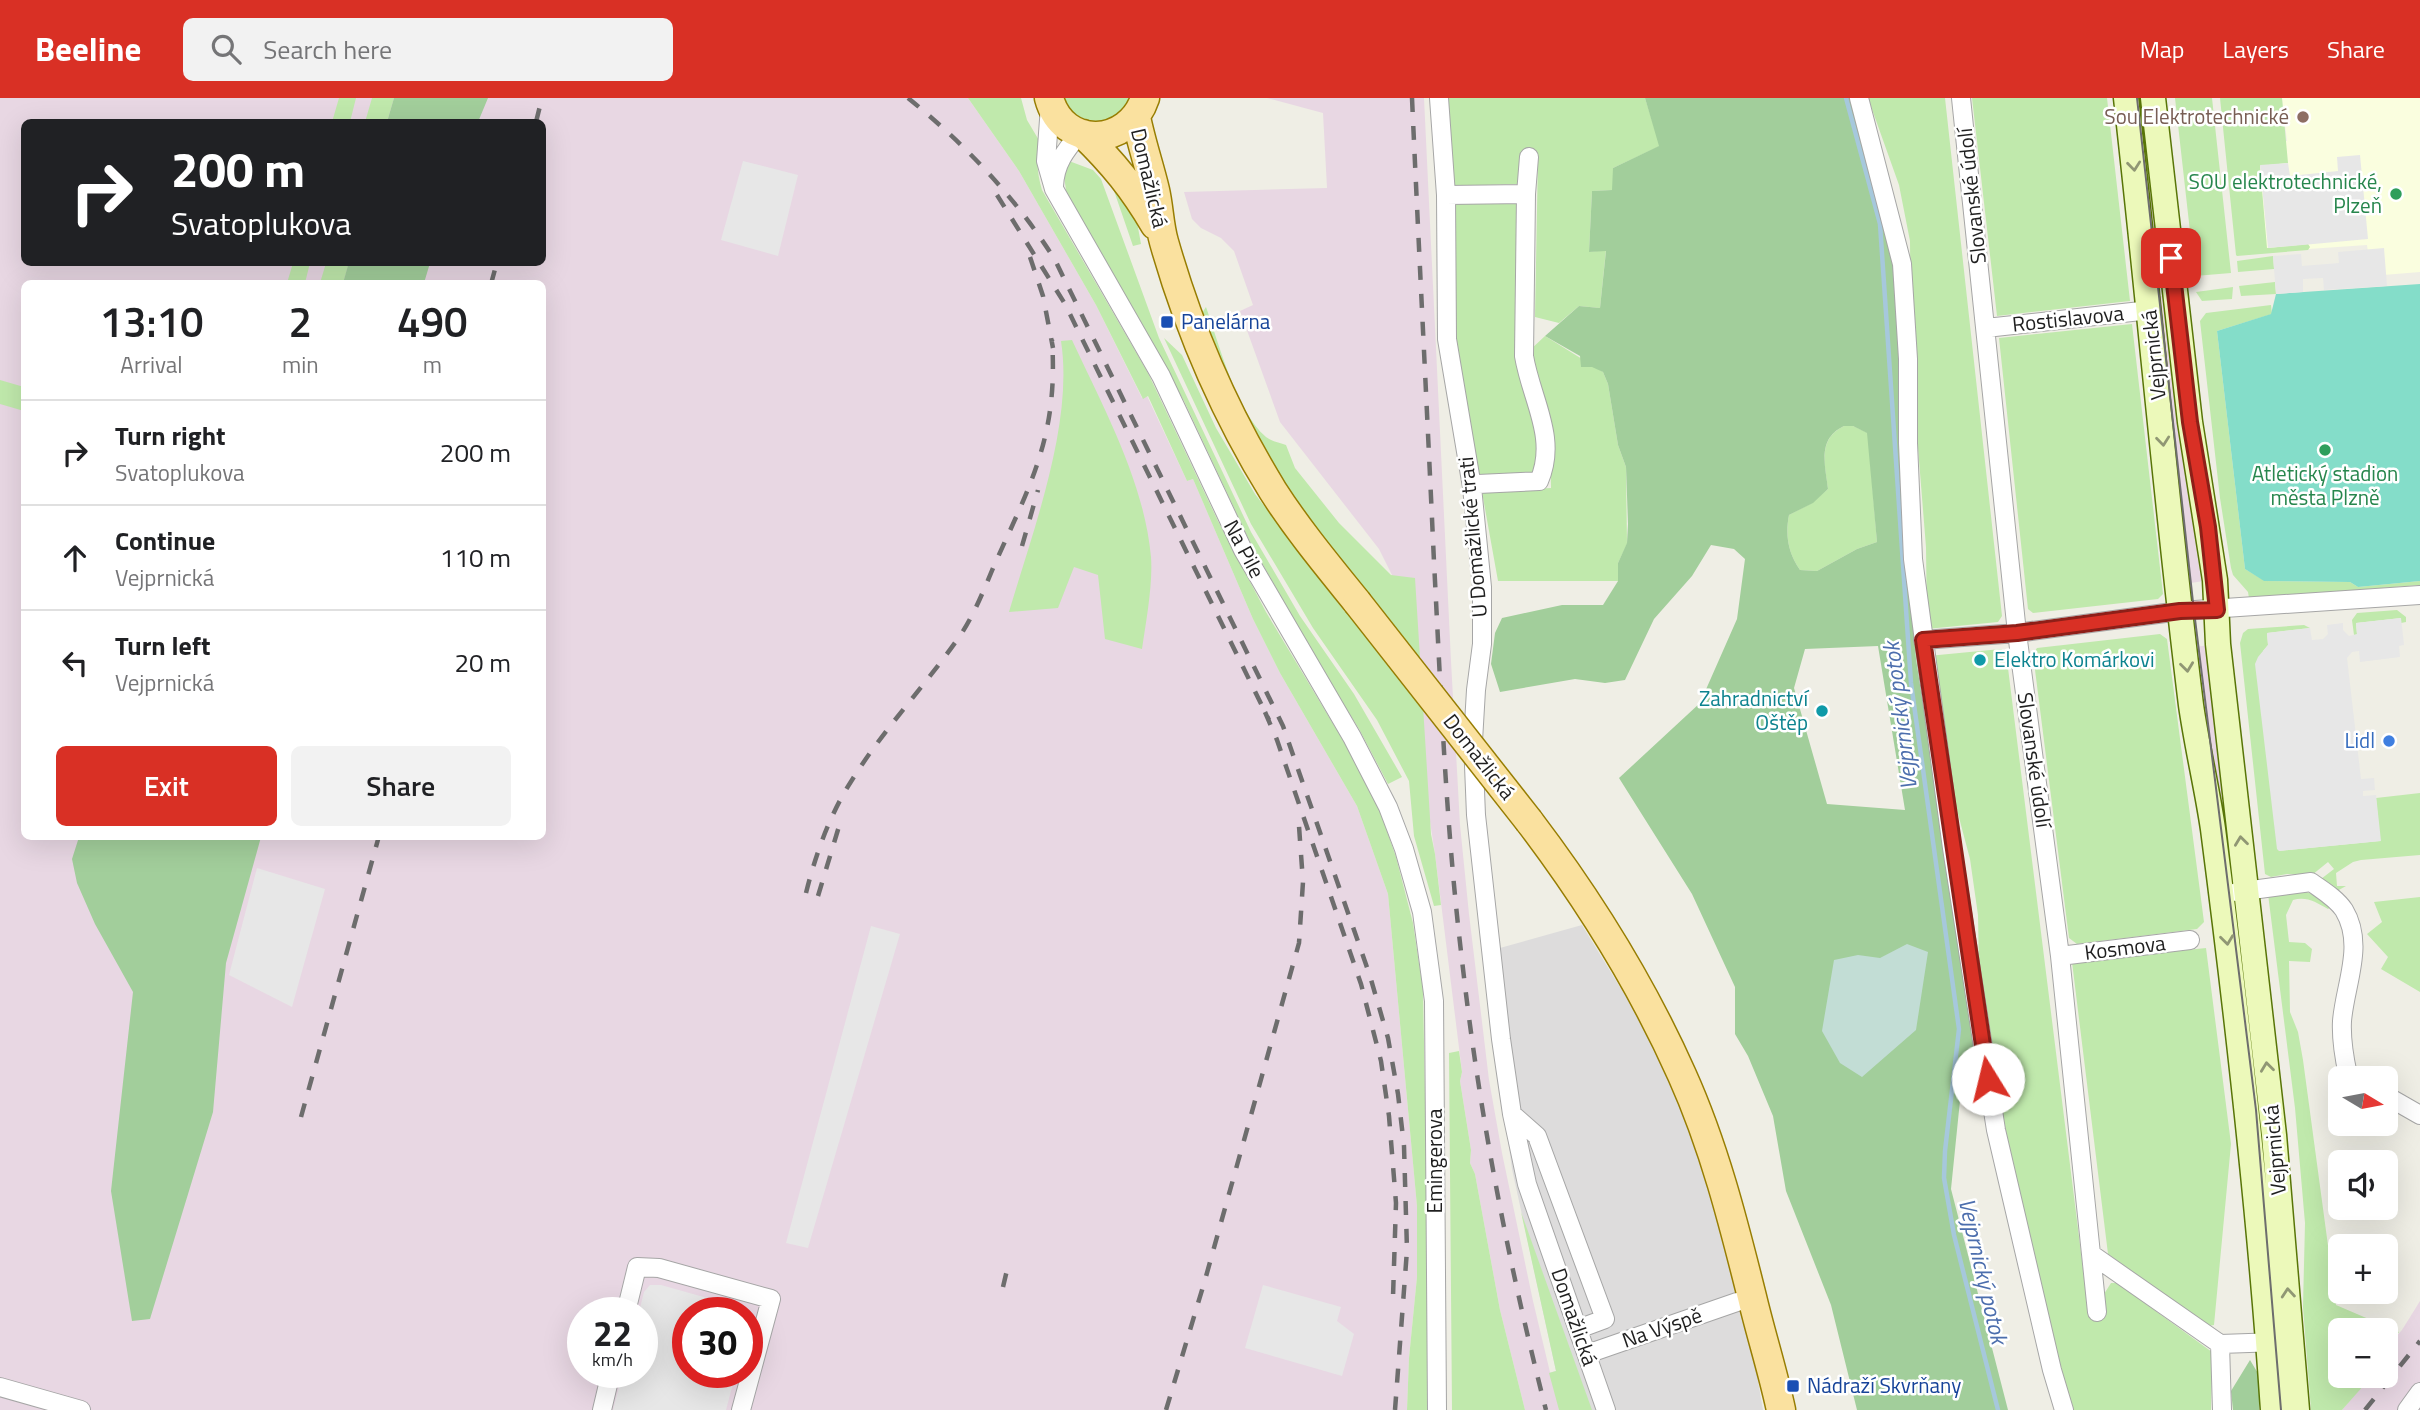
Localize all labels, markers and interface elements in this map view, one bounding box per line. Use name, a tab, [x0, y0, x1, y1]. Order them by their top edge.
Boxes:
search box	[183, 18, 673, 81]
text: Beeline	[35, 24, 141, 74]
icon: search	[207, 30, 245, 68]
text: Search here	[263, 30, 392, 69]
text: Map	[2140, 31, 2185, 67]
text: Layers	[2223, 31, 2289, 67]
text: Share	[2327, 31, 2385, 67]
place label: Sou Elektrotechnické	[2104, 100, 2289, 132]
marker: Sou Elektrotechnické	[2295, 109, 2311, 125]
street label: Domažlická	[1123, 125, 1177, 231]
street label: Slovanské údolí	[1948, 125, 1994, 266]
text: 200 m	[171, 131, 305, 206]
icon: right	[56, 147, 147, 238]
one-way arrow	[2126, 160, 2141, 172]
place label: SOU elektrotechnické, Plzeň	[2189, 165, 2382, 221]
marker: SOU elektrotechnické, Plzeň	[2388, 186, 2404, 202]
text: Svatoplukova	[171, 199, 351, 247]
pin	[2141, 228, 2201, 288]
icon: arrive	[2152, 239, 2190, 277]
text: 13:10	[99, 289, 204, 353]
text: 2	[289, 289, 312, 353]
text: 490	[397, 289, 468, 353]
street label: Rostislavova	[2011, 296, 2126, 340]
place label: Panelárna	[1181, 305, 1271, 337]
street label: Vejprnická	[2132, 308, 2174, 402]
marker: Panelárna	[1159, 314, 1175, 330]
text: Arrival	[120, 347, 183, 382]
text: min	[282, 347, 319, 382]
text: m	[423, 347, 442, 382]
text: Turn right	[115, 416, 226, 455]
text: 200 m	[440, 433, 511, 472]
icon: right	[56, 434, 94, 472]
one-way arrow	[2155, 436, 2170, 447]
marker: Atletický stadion města Plzně	[2317, 442, 2333, 458]
text: Svatoplukova	[115, 455, 245, 490]
street label: U Domažlické trati	[1449, 455, 1495, 619]
place label: Atletický stadion města Plzně	[2252, 457, 2398, 513]
street label: Na Pile	[1216, 514, 1274, 583]
text: Continue	[115, 521, 215, 560]
text: 110 m	[440, 538, 511, 577]
icon: ahead	[56, 539, 94, 577]
text: Vejprnická	[115, 560, 214, 595]
text: Turn left	[115, 626, 210, 665]
water label: Vejprnický potok	[1873, 637, 1926, 792]
text: 20 m	[454, 643, 511, 682]
place label: Elektro Komárkovi	[1994, 643, 2155, 675]
icon: left	[56, 644, 94, 682]
marker: Elektro Komárkovi	[1972, 652, 1988, 668]
one-way arrow	[2179, 661, 2194, 673]
text: Vejprnická	[115, 665, 214, 700]
place label: Zahradnictví Oštěp	[1699, 682, 1809, 738]
street label: Slovanské údolí	[2010, 690, 2061, 831]
marker: Zahradnictví Oštěp	[1814, 703, 1830, 719]
street label: Domažlická	[1436, 707, 1524, 807]
place label: Lidl	[2344, 724, 2375, 756]
marker: Lidl	[2381, 733, 2397, 749]
button: Exit	[56, 746, 277, 826]
button: Share	[291, 746, 511, 826]
one-way arrow	[2233, 835, 2248, 846]
street label: Kosmova	[2083, 926, 2168, 968]
one-way arrow	[2219, 935, 2234, 946]
position arrow	[1951, 1042, 2025, 1116]
one-way arrow	[2259, 1061, 2274, 1072]
north arrow	[2328, 1066, 2398, 1136]
map controls	[2328, 1066, 2398, 1388]
street label: Vejprnická	[2254, 1103, 2294, 1197]
street label: Emingerova	[1418, 1108, 1450, 1213]
button: sound	[2328, 1150, 2398, 1220]
water label: Vejprnický potok	[1950, 1194, 2018, 1350]
button: +	[2328, 1234, 2398, 1304]
street label: Domažlická	[1543, 1264, 1607, 1370]
one-way arrow	[2281, 1287, 2296, 1298]
speed limit sign: 30	[672, 1297, 763, 1388]
street label: Na Výspě	[1617, 1298, 1706, 1356]
text: 22	[593, 1306, 632, 1360]
button: −	[2328, 1318, 2398, 1388]
text: km/h	[592, 1346, 633, 1373]
place label: Nádraží Skvrňany	[1807, 1369, 1961, 1401]
marker: Nádraží Skvrňany	[1785, 1378, 1801, 1394]

